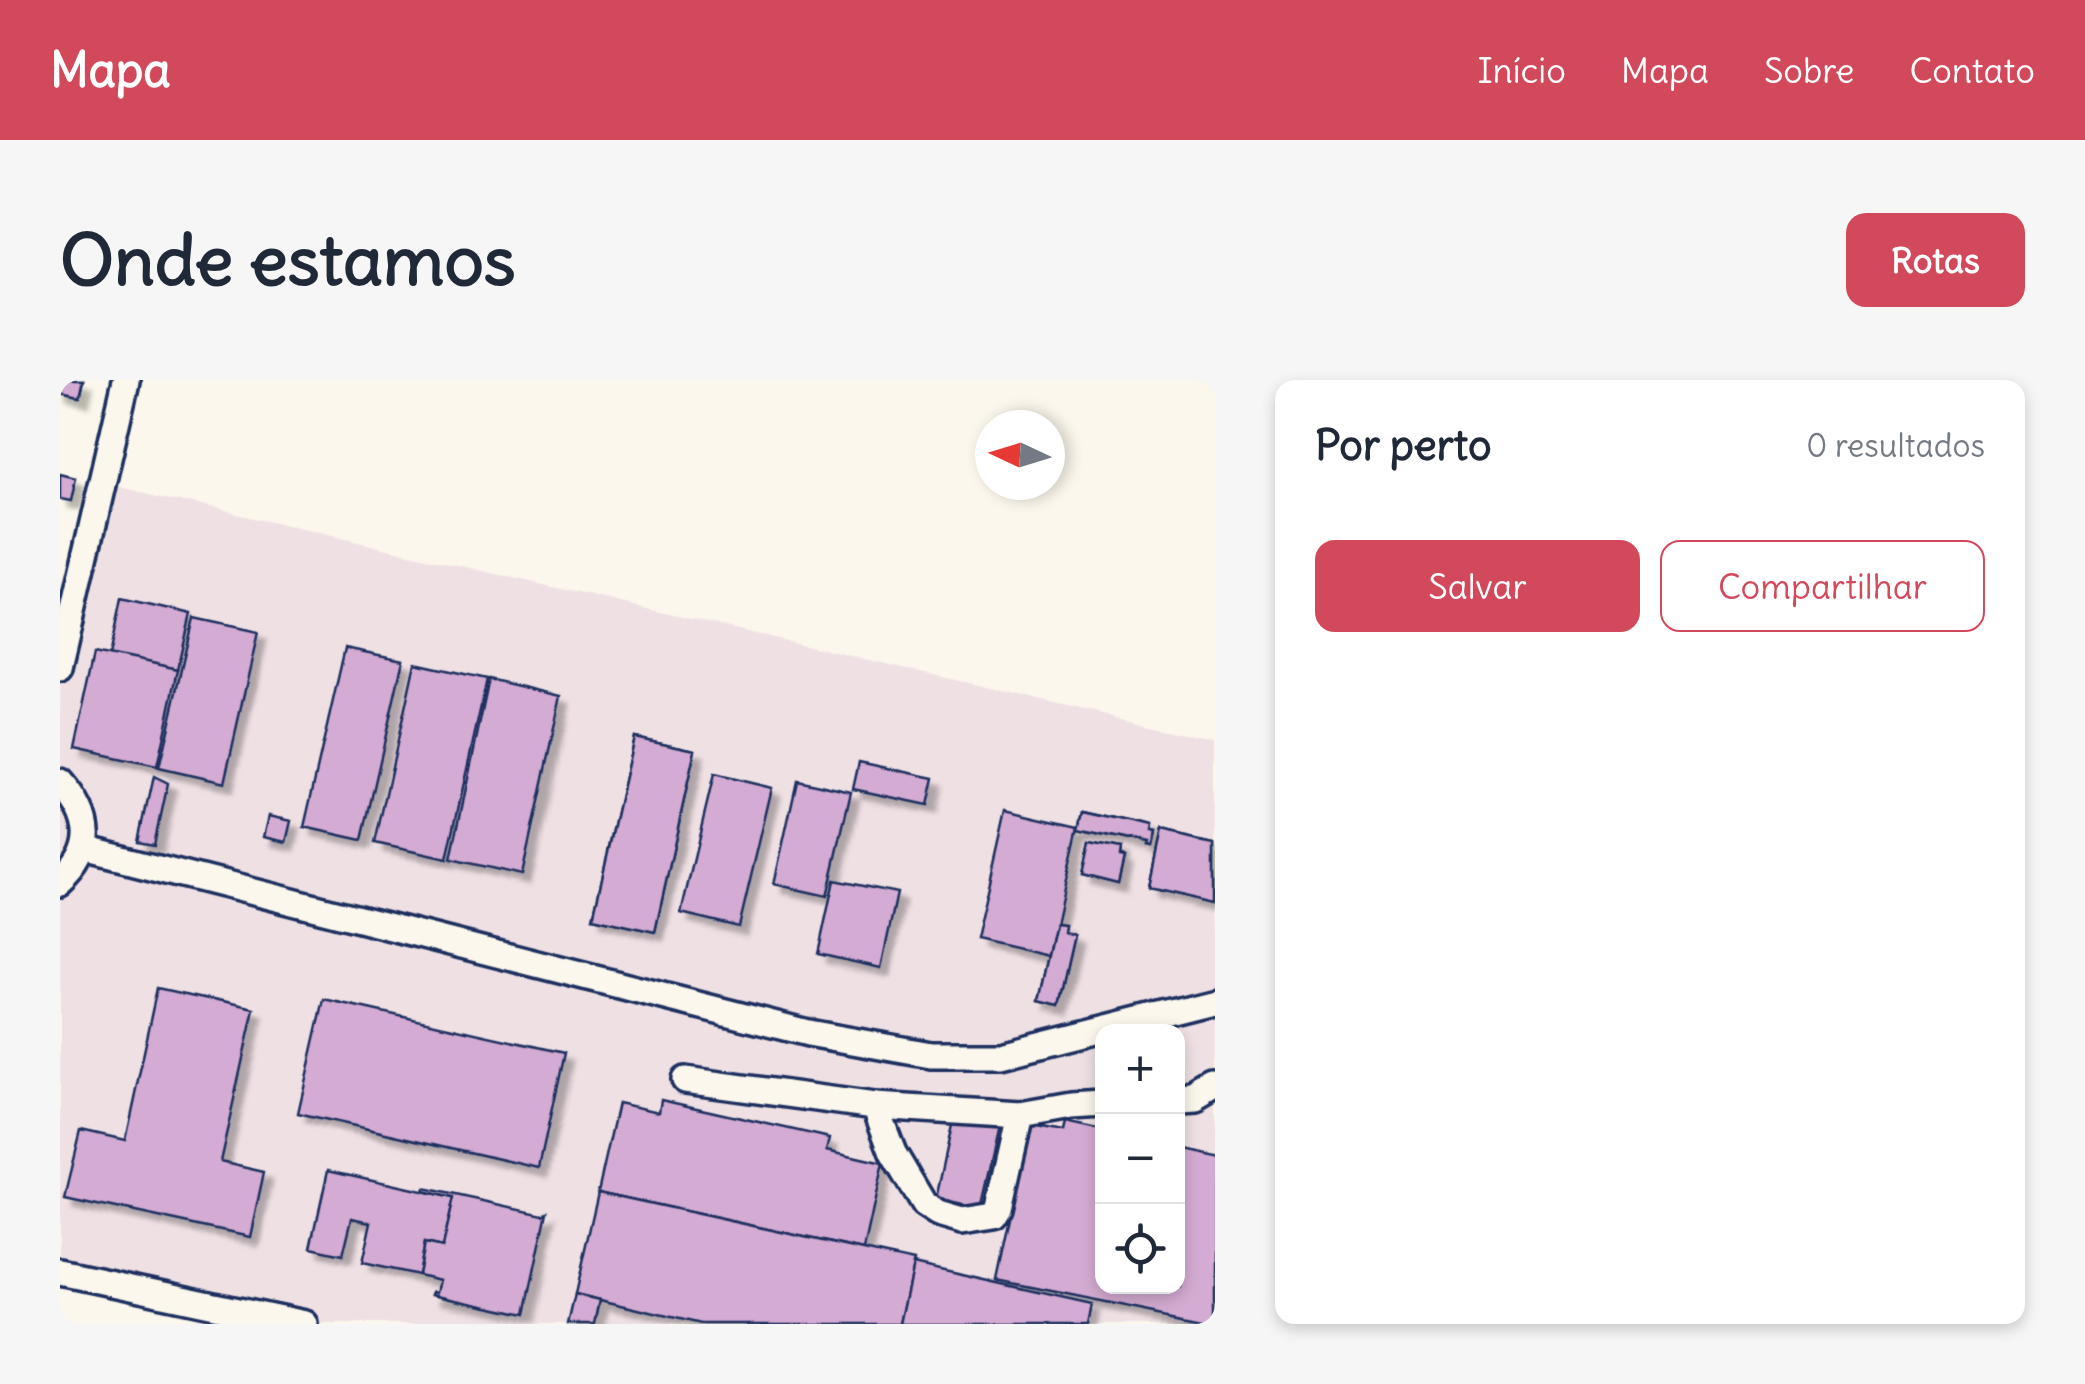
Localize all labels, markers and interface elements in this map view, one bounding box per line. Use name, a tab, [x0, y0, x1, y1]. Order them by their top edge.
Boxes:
text: Mapa	[50, 40, 171, 100]
text: Início	[1477, 48, 1566, 92]
text: Mapa	[1621, 48, 1709, 92]
text: Sobre	[1764, 48, 1854, 92]
text: Contato	[1909, 48, 2035, 92]
button: Rotas	[1846, 213, 2025, 307]
text: Onde estamos	[60, 216, 516, 304]
north arrow	[975, 410, 1065, 500]
text: Por perto	[1315, 419, 1492, 471]
text: 0 resultados	[1806, 425, 1985, 466]
button: Salvar	[1315, 540, 1640, 632]
button: Compartilhar	[1660, 540, 1985, 632]
map controls	[1095, 1024, 1185, 1294]
button: +	[1095, 1024, 1185, 1114]
button: −	[1095, 1114, 1185, 1204]
button: locate	[1095, 1204, 1185, 1294]

